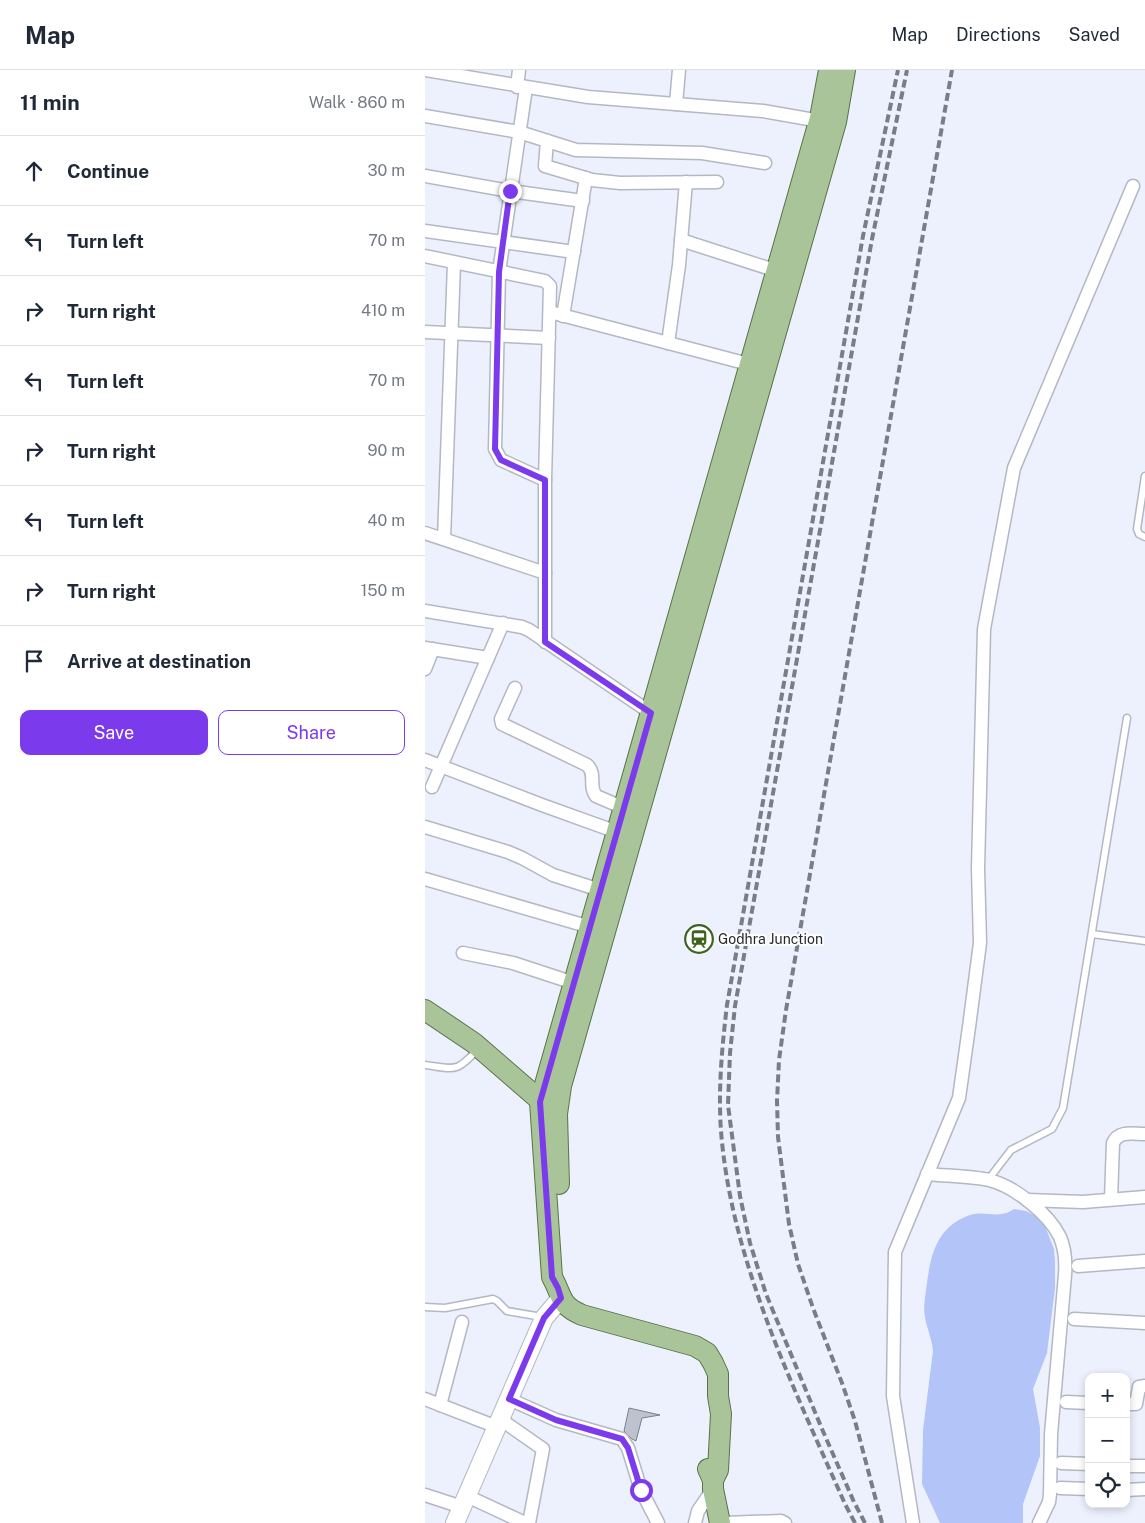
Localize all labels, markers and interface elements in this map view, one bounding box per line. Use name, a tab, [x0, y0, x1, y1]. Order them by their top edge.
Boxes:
text: Map	[25, 21, 75, 49]
text: Map	[891, 24, 928, 45]
text: Directions	[956, 24, 1041, 45]
text: Saved	[1069, 24, 1120, 45]
text: 11 min	[20, 90, 80, 115]
text: Walk · 860 m	[309, 93, 405, 112]
icon: ahead	[20, 157, 48, 185]
text: Continue	[67, 160, 149, 182]
text: 30 m	[368, 161, 405, 180]
route end	[499, 180, 522, 203]
icon: left	[20, 227, 48, 255]
text: Turn left	[67, 230, 144, 252]
text: 70 m	[368, 231, 405, 250]
icon: right	[20, 297, 48, 325]
text: Turn right	[67, 300, 156, 322]
text: 410 m	[361, 301, 405, 320]
icon: left	[20, 367, 48, 395]
text: Turn left	[67, 370, 144, 392]
text: 70 m	[368, 371, 405, 390]
icon: right	[20, 437, 48, 465]
text: Turn right	[67, 440, 156, 462]
text: 90 m	[368, 441, 405, 460]
icon: left	[20, 507, 48, 535]
text: Turn left	[67, 510, 144, 532]
text: 40 m	[367, 511, 405, 530]
icon: right	[20, 577, 48, 605]
text: Turn right	[67, 580, 156, 602]
text: 150 m	[361, 581, 405, 600]
icon: arrive	[20, 647, 48, 675]
text: Arrive at destination	[67, 650, 251, 672]
button: Save	[20, 710, 208, 755]
button: Share	[218, 710, 405, 755]
station icon: Godhra Junction	[684, 924, 714, 954]
place label: Godhra Junction	[718, 931, 823, 947]
map controls	[1085, 1373, 1130, 1508]
button: +	[1085, 1373, 1130, 1418]
button: −	[1085, 1418, 1130, 1463]
button: locate	[1085, 1463, 1130, 1508]
route start	[630, 1479, 653, 1502]

